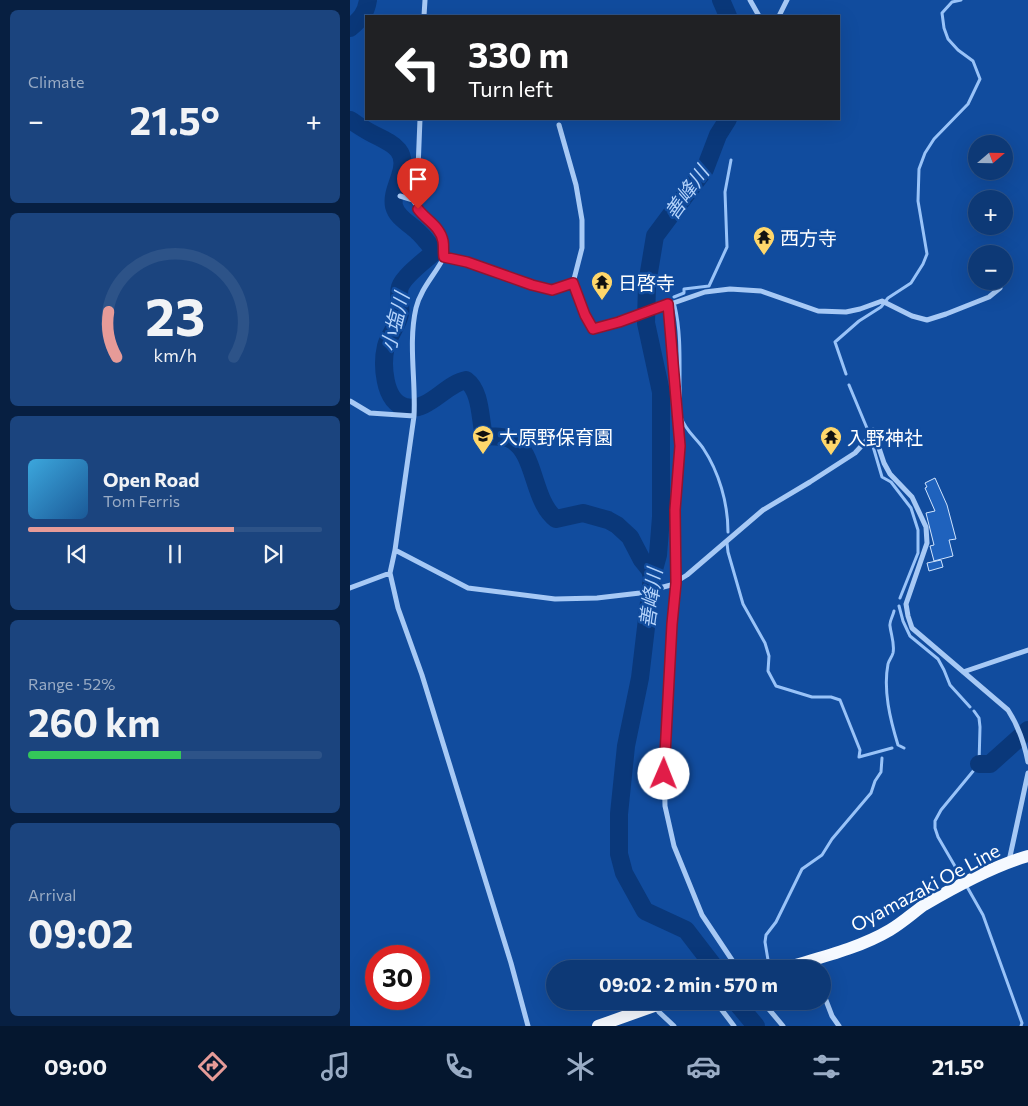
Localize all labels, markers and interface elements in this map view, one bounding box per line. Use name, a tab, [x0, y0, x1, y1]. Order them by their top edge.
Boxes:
text: 330 m	[468, 32, 569, 75]
icon: left	[385, 35, 450, 100]
text: Climate	[28, 72, 84, 91]
text: Turn left	[468, 75, 553, 102]
text: 21.5°	[130, 96, 220, 143]
text: −	[28, 103, 44, 137]
text: +	[306, 103, 322, 137]
north arrow	[968, 135, 1012, 180]
map controls	[968, 135, 1013, 290]
pin	[397, 158, 439, 209]
water label: 善峰川	[659, 159, 714, 223]
icon: arrive	[404, 165, 432, 193]
button: +	[968, 190, 1013, 235]
temple icon: 西方寺	[752, 225, 776, 256]
place label: 西方寺	[780, 226, 837, 249]
button: −	[968, 245, 1013, 290]
temple icon: 日啓寺	[590, 270, 614, 301]
place label: 日啓寺	[618, 271, 675, 294]
text: 23	[145, 283, 205, 347]
water label: 小塩川	[375, 288, 413, 354]
text: km/h	[153, 344, 197, 366]
school or university icon: 大原野保育園	[471, 424, 495, 455]
place label: 大原野保育園	[499, 425, 613, 448]
temple icon: 入野神社	[819, 425, 843, 456]
place label: 入野神社	[847, 426, 923, 449]
text: Open Road	[103, 468, 199, 491]
text: Tom Ferris	[103, 491, 180, 510]
icon: previous	[63, 540, 91, 568]
icon: pause	[161, 540, 189, 568]
icon: next	[259, 540, 287, 568]
water label: 善峰川	[634, 565, 666, 629]
text: Range · 52%	[28, 674, 115, 693]
text: 260 km	[28, 698, 160, 745]
position arrow	[637, 747, 689, 799]
street label: Oyamazaki Oe Line	[846, 838, 1004, 936]
text: Arrival	[28, 885, 76, 904]
text: 09:02	[28, 909, 133, 956]
speed limit sign: 30	[365, 945, 430, 1010]
text: 09:02 · 2 min · 570 m	[599, 973, 778, 996]
icon: directions	[195, 1049, 230, 1084]
icon: music	[318, 1049, 353, 1084]
icon: phone	[441, 1049, 476, 1084]
icon: climate	[563, 1049, 598, 1084]
icon: car	[686, 1049, 721, 1084]
icon: filters	[809, 1049, 844, 1084]
text: 09:00	[44, 1053, 107, 1080]
text: 21.5°	[932, 1053, 984, 1080]

